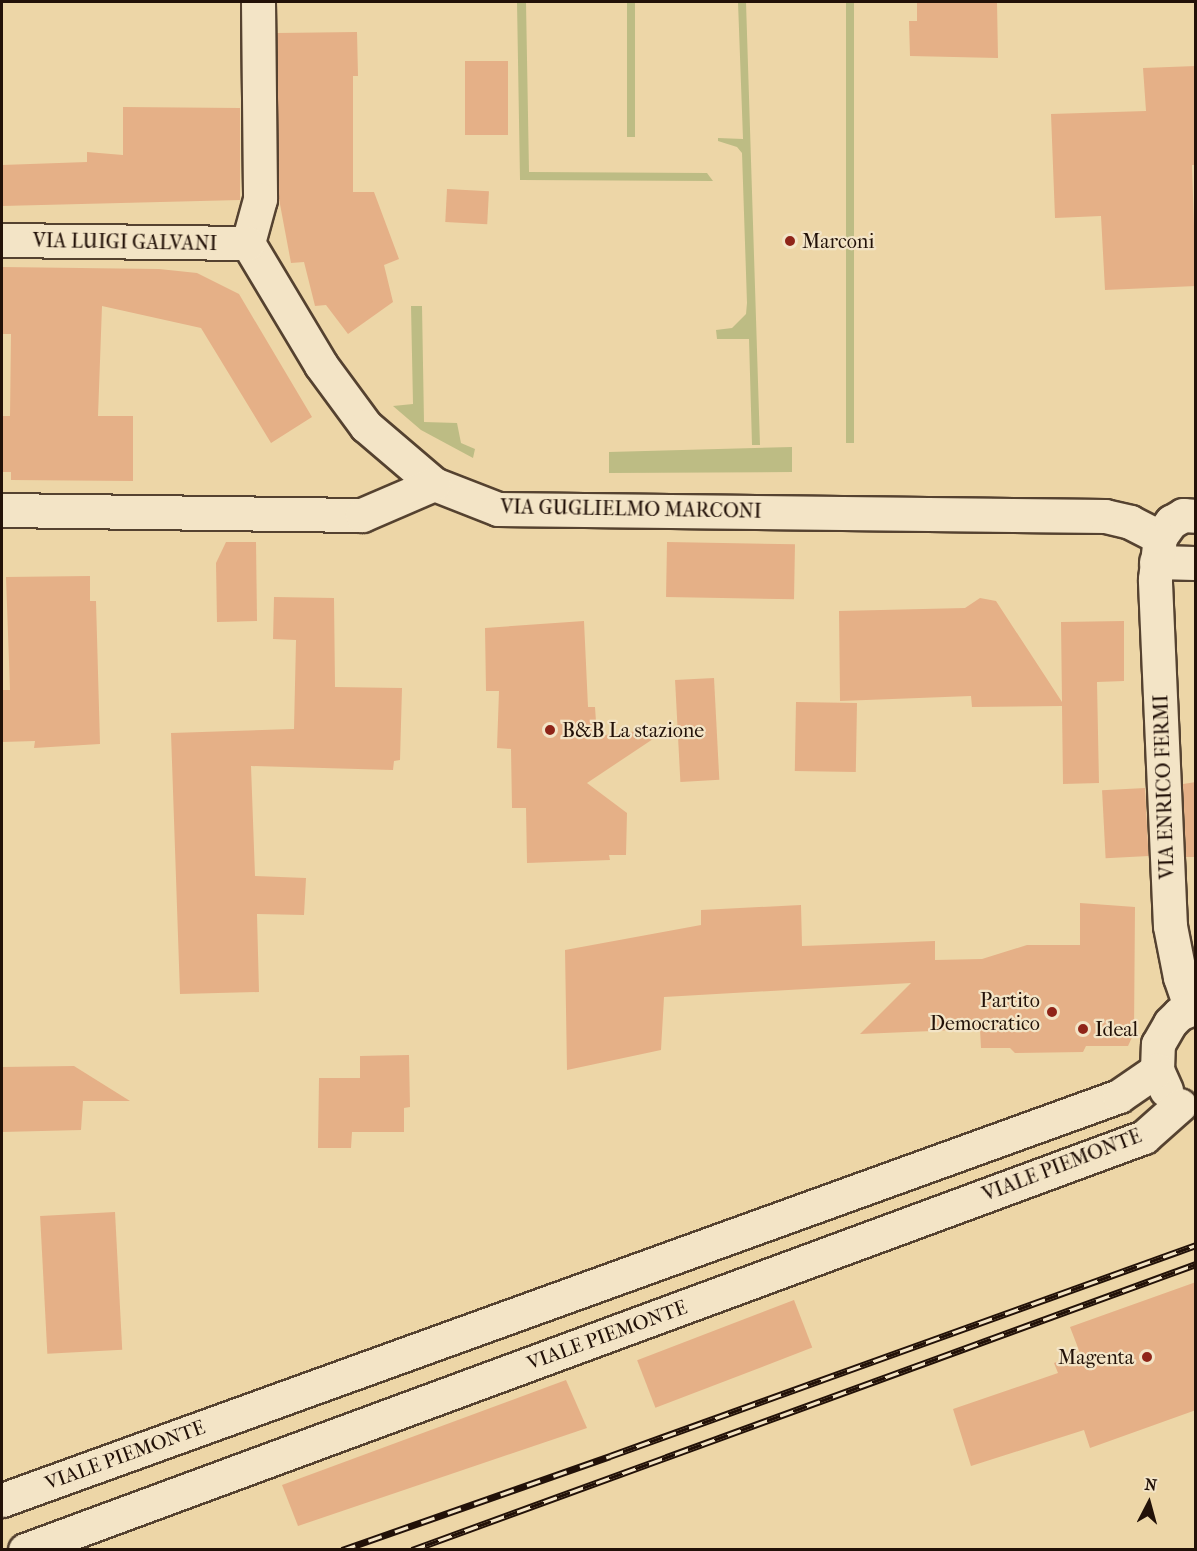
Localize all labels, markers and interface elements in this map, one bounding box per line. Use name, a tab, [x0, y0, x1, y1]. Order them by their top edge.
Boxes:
street label: VIA LUIGI GALVANI	[32, 228, 218, 256]
place label: Marconi	[802, 229, 874, 253]
marker: Marconi	[783, 234, 797, 248]
street label: VIA GUGLIELMO MARCONI	[500, 495, 762, 523]
street label: VIA ENRICO FERMI	[1149, 694, 1179, 880]
place label: B&B La stazione	[562, 718, 704, 742]
marker: B&B La stazione	[543, 723, 557, 737]
place label: Partito Democratico	[930, 988, 1040, 1035]
marker: Partito Democratico	[1045, 1005, 1059, 1019]
place label: Ideal	[1095, 1017, 1138, 1041]
marker: Ideal	[1076, 1022, 1090, 1036]
street label: VIALE PIEMONTE	[979, 1124, 1145, 1206]
street label: VIALE PIEMONTE	[524, 1295, 690, 1375]
place label: Magenta	[1058, 1345, 1134, 1369]
marker: Magenta	[1138, 1348, 1156, 1366]
street label: VIALE PIEMONTE	[42, 1415, 208, 1495]
north arrow	[1119, 1473, 1179, 1533]
text: N	[1144, 1475, 1158, 1495]

